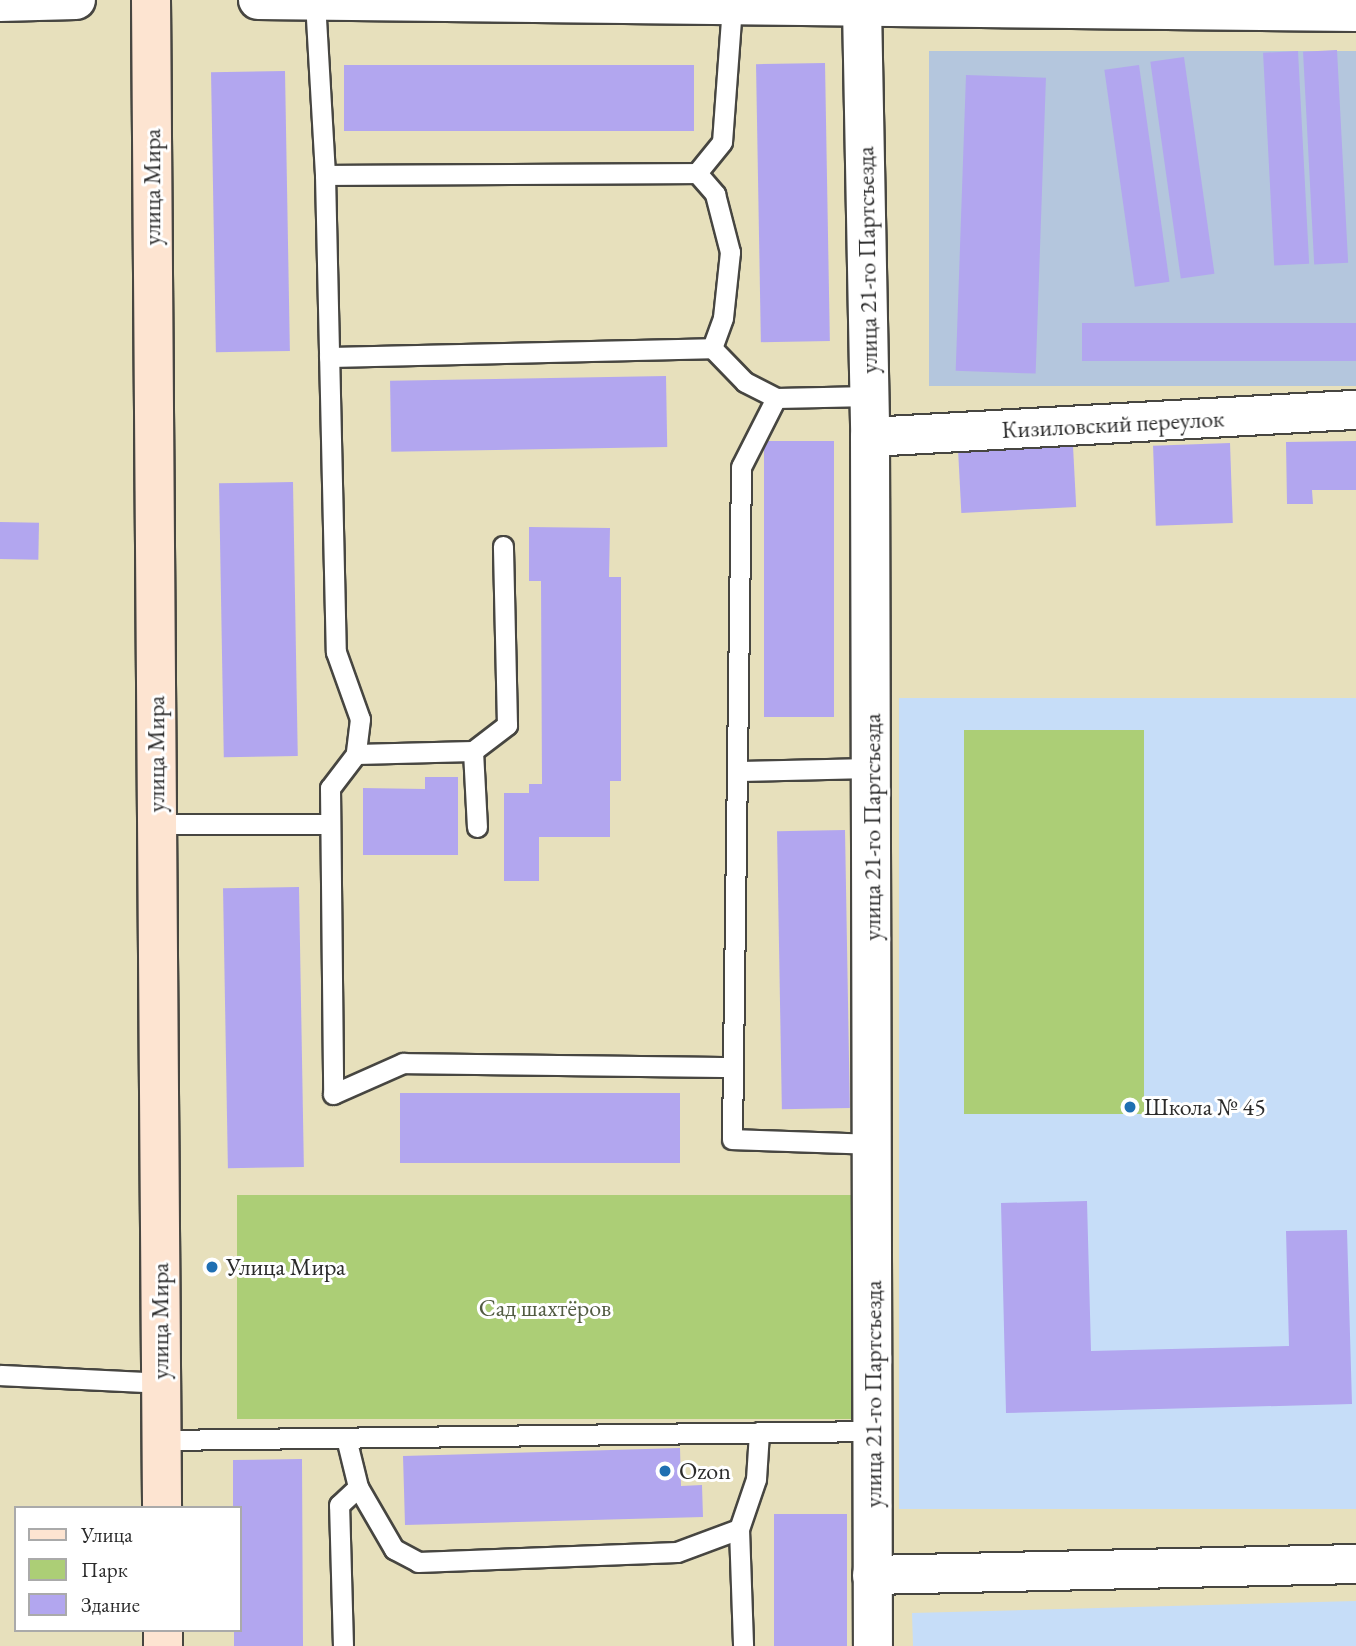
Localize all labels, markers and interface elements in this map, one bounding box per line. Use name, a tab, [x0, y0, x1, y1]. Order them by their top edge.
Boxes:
street label: улица Мира	[138, 129, 166, 245]
street label: улица 21-го Партсъезда	[851, 146, 883, 374]
street label: Кизиловский переулок	[1001, 404, 1225, 444]
street label: улица Мира	[142, 696, 170, 812]
street label: улица 21-го Партсъезда	[858, 713, 886, 941]
place label: Школа № 45	[1144, 1093, 1266, 1121]
marker: Школа № 45	[1122, 1099, 1138, 1115]
place label: Улица Мира	[226, 1253, 346, 1281]
marker: Улица Мира	[204, 1259, 220, 1275]
street label: улица Мира	[146, 1263, 174, 1379]
street label: улица 21-го Партсъезда	[859, 1280, 887, 1508]
park label: Сад шахтёров	[479, 1294, 611, 1322]
place label: Ozon	[679, 1457, 731, 1485]
marker: Ozon	[657, 1463, 673, 1479]
legend	[14, 1506, 242, 1632]
text: Улица	[81, 1521, 133, 1548]
text: Парк	[81, 1556, 128, 1583]
text: Здание	[81, 1591, 140, 1618]

